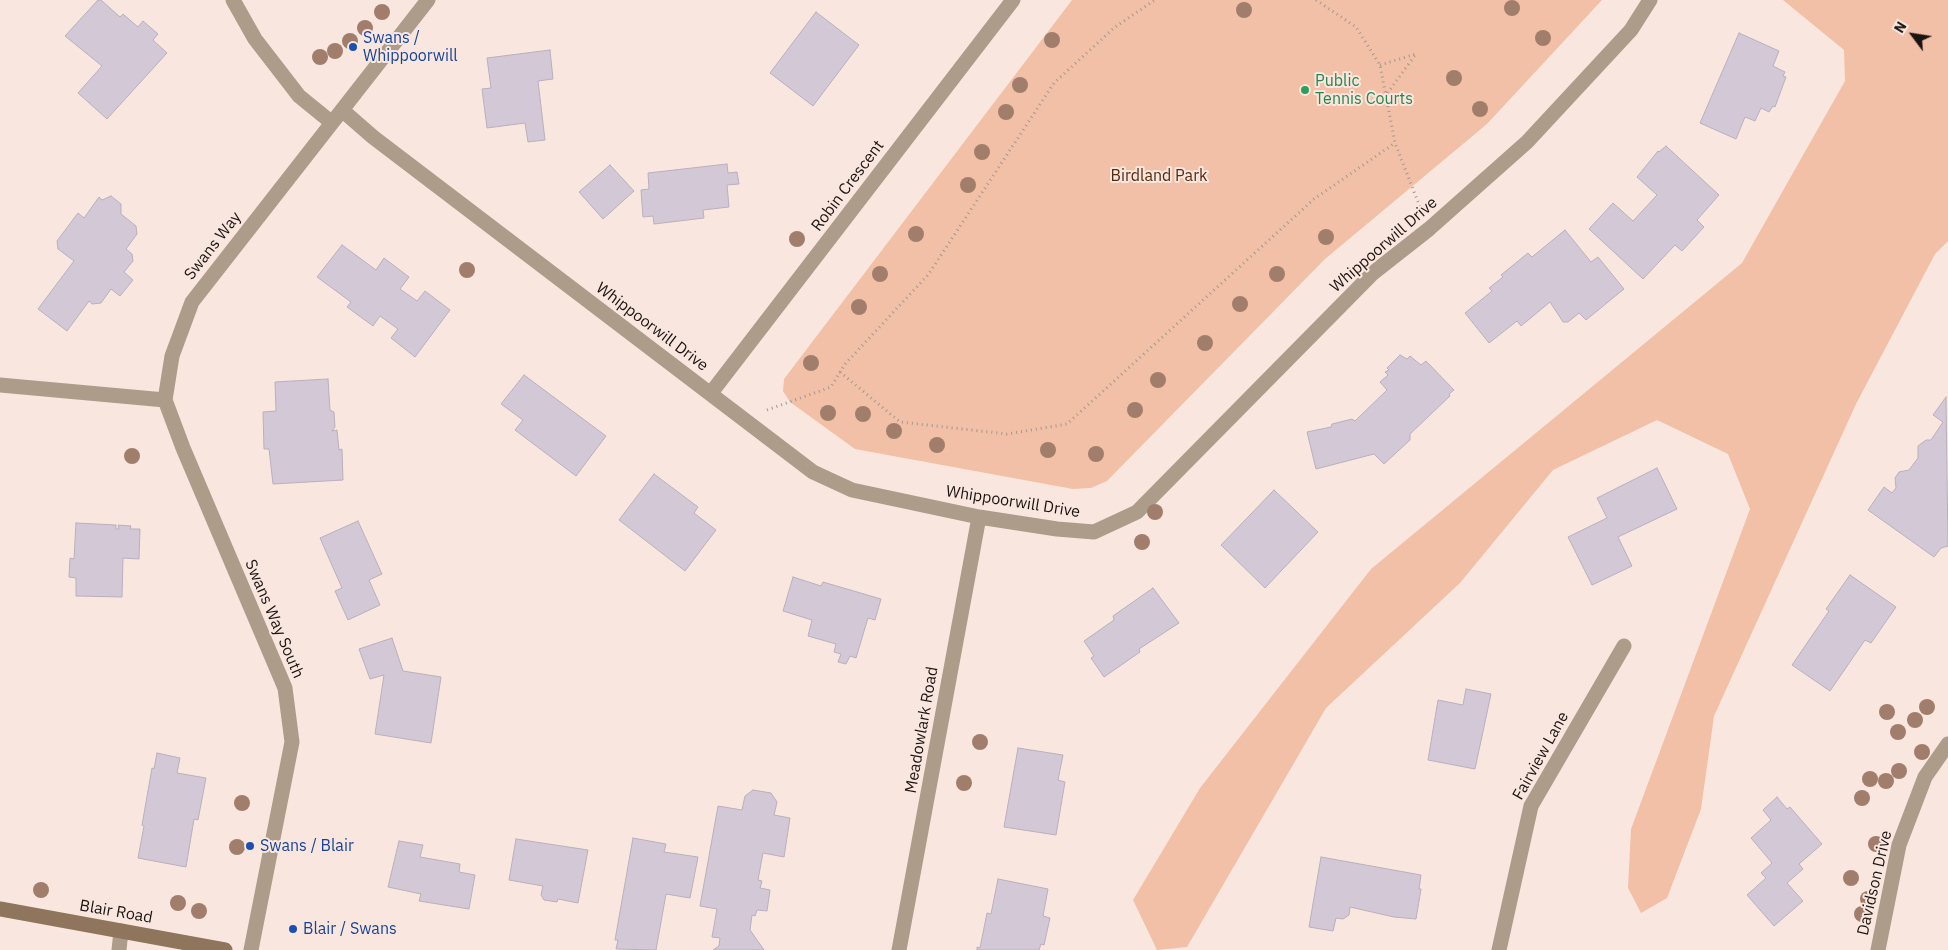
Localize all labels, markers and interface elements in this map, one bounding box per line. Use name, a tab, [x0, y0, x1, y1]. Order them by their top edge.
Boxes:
north arrow	[1888, 10, 1938, 60]
text: N	[1890, 18, 1910, 36]
place label: Swans / Whippoorwill	[363, 28, 458, 66]
marker: Swans / Whippoorwill	[347, 41, 359, 53]
place label: Public Tennis Courts	[1315, 71, 1413, 109]
marker: Public Tennis Courts	[1299, 84, 1311, 96]
street label: Robin Crescent	[808, 137, 888, 235]
park label: Birdland Park	[1111, 166, 1207, 186]
street label: Whippoorwill Drive	[1327, 193, 1441, 297]
street label: Swans Way	[180, 208, 246, 284]
street label: Whippoorwill Drive	[592, 279, 712, 375]
street label: Whippoorwill Drive	[945, 482, 1081, 522]
street label: Swans Way South	[240, 557, 308, 681]
street label: Meadowlark Road	[901, 665, 943, 795]
street label: Fairview Lane	[1509, 709, 1573, 803]
street label: Davidson Drive	[1854, 829, 1896, 937]
place label: Swans / Blair	[260, 836, 354, 856]
marker: Swans / Blair	[244, 840, 256, 852]
street label: Blair Road	[78, 896, 154, 928]
place label: Blair / Swans	[303, 919, 397, 939]
marker: Blair / Swans	[287, 923, 299, 935]

